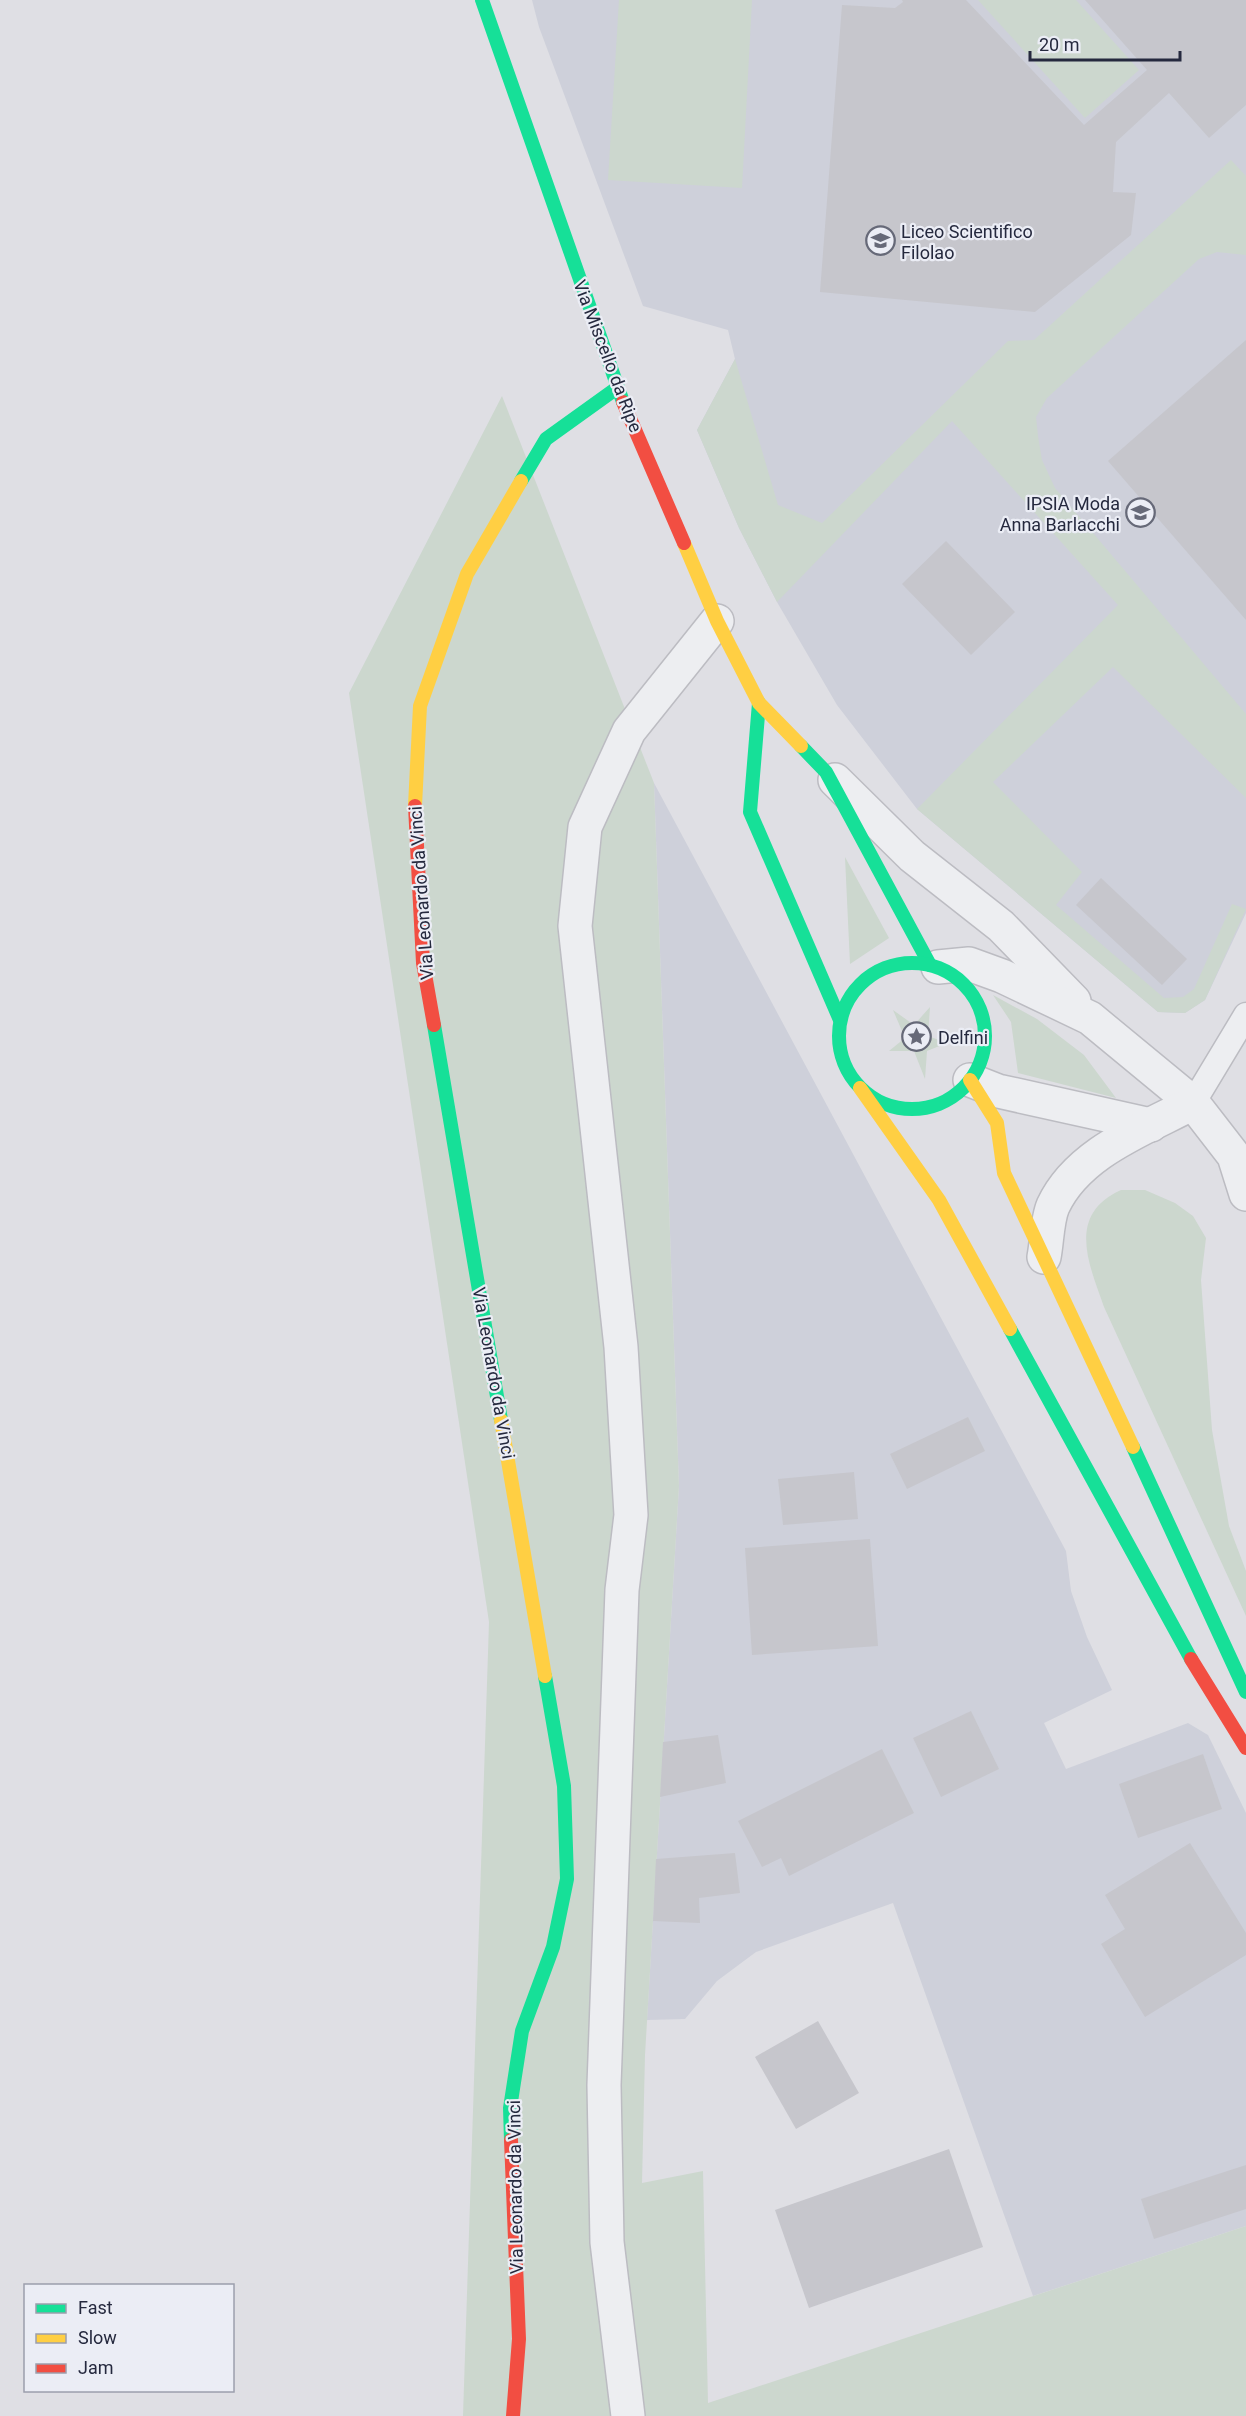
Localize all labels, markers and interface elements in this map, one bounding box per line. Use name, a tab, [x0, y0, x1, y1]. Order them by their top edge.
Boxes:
scale bar	[1030, 24, 1180, 62]
text: 20 m	[1039, 34, 1079, 55]
place label: Liceo Scientifico Filolao	[901, 221, 1033, 263]
school or university icon: Liceo Scientifico Filolao	[864, 225, 896, 257]
street label: Via Miscello da Ripe	[569, 277, 647, 435]
place label: IPSIA Moda Anna Barlacchi	[1000, 493, 1120, 535]
school or university icon: IPSIA Moda Anna Barlacchi	[1125, 497, 1157, 529]
street label: Via Leonardo da Vinci	[404, 805, 438, 981]
place icon: Delfini	[901, 1021, 933, 1053]
place label: Delfini	[938, 1027, 988, 1048]
street label: Via Leonardo da Vinci	[469, 1285, 519, 1461]
street label: Via Leonardo da Vinci	[503, 2100, 527, 2274]
legend	[24, 2284, 234, 2392]
text: Fast	[78, 2297, 113, 2318]
text: Slow	[78, 2327, 117, 2348]
text: Jam	[78, 2357, 114, 2378]

